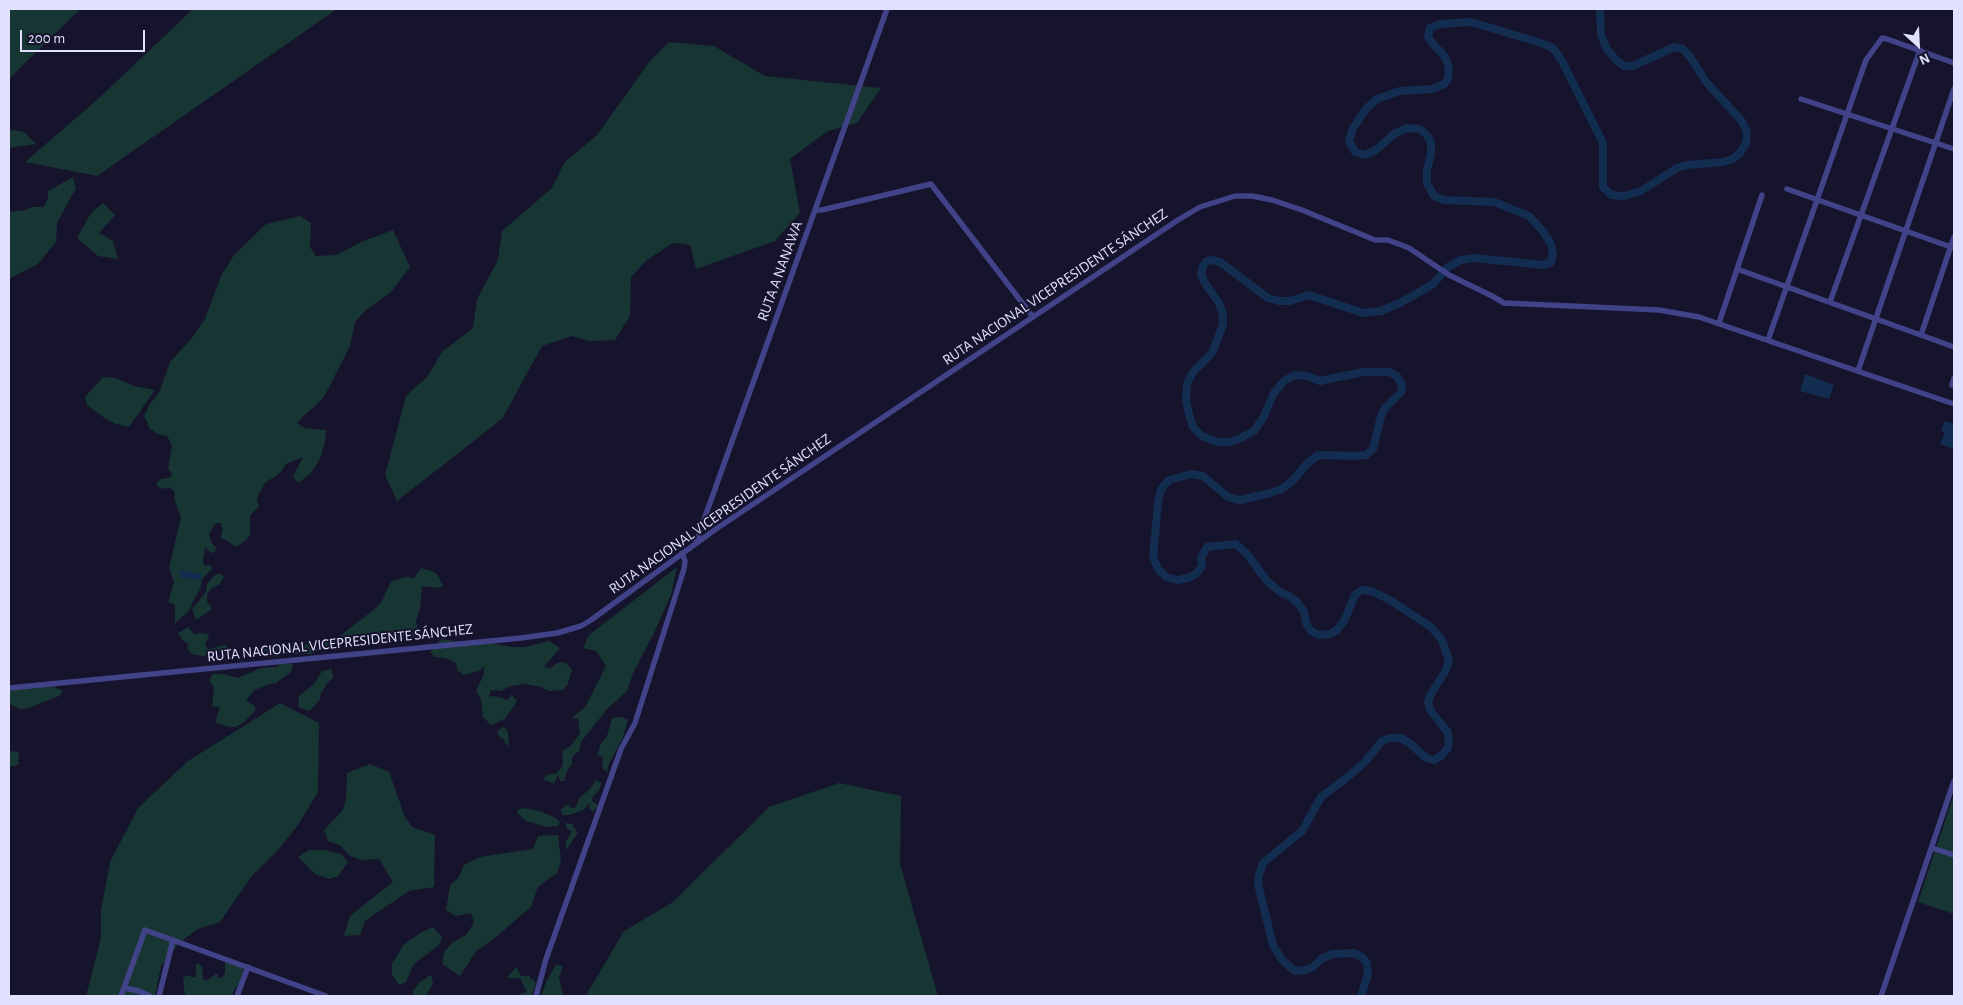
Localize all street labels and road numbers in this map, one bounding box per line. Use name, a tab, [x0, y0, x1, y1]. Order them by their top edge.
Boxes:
street label: RUTA NACIONAL VICEPRESIDENTE SÁNCHEZ	[939, 205, 1171, 369]
street label: RUTA A NANAWA	[754, 218, 806, 324]
street label: RUTA NACIONAL VICEPRESIDENTE SÁNCHEZ	[605, 430, 835, 598]
street label: RUTA NACIONAL VICEPRESIDENTE SÁNCHEZ	[206, 620, 474, 666]

